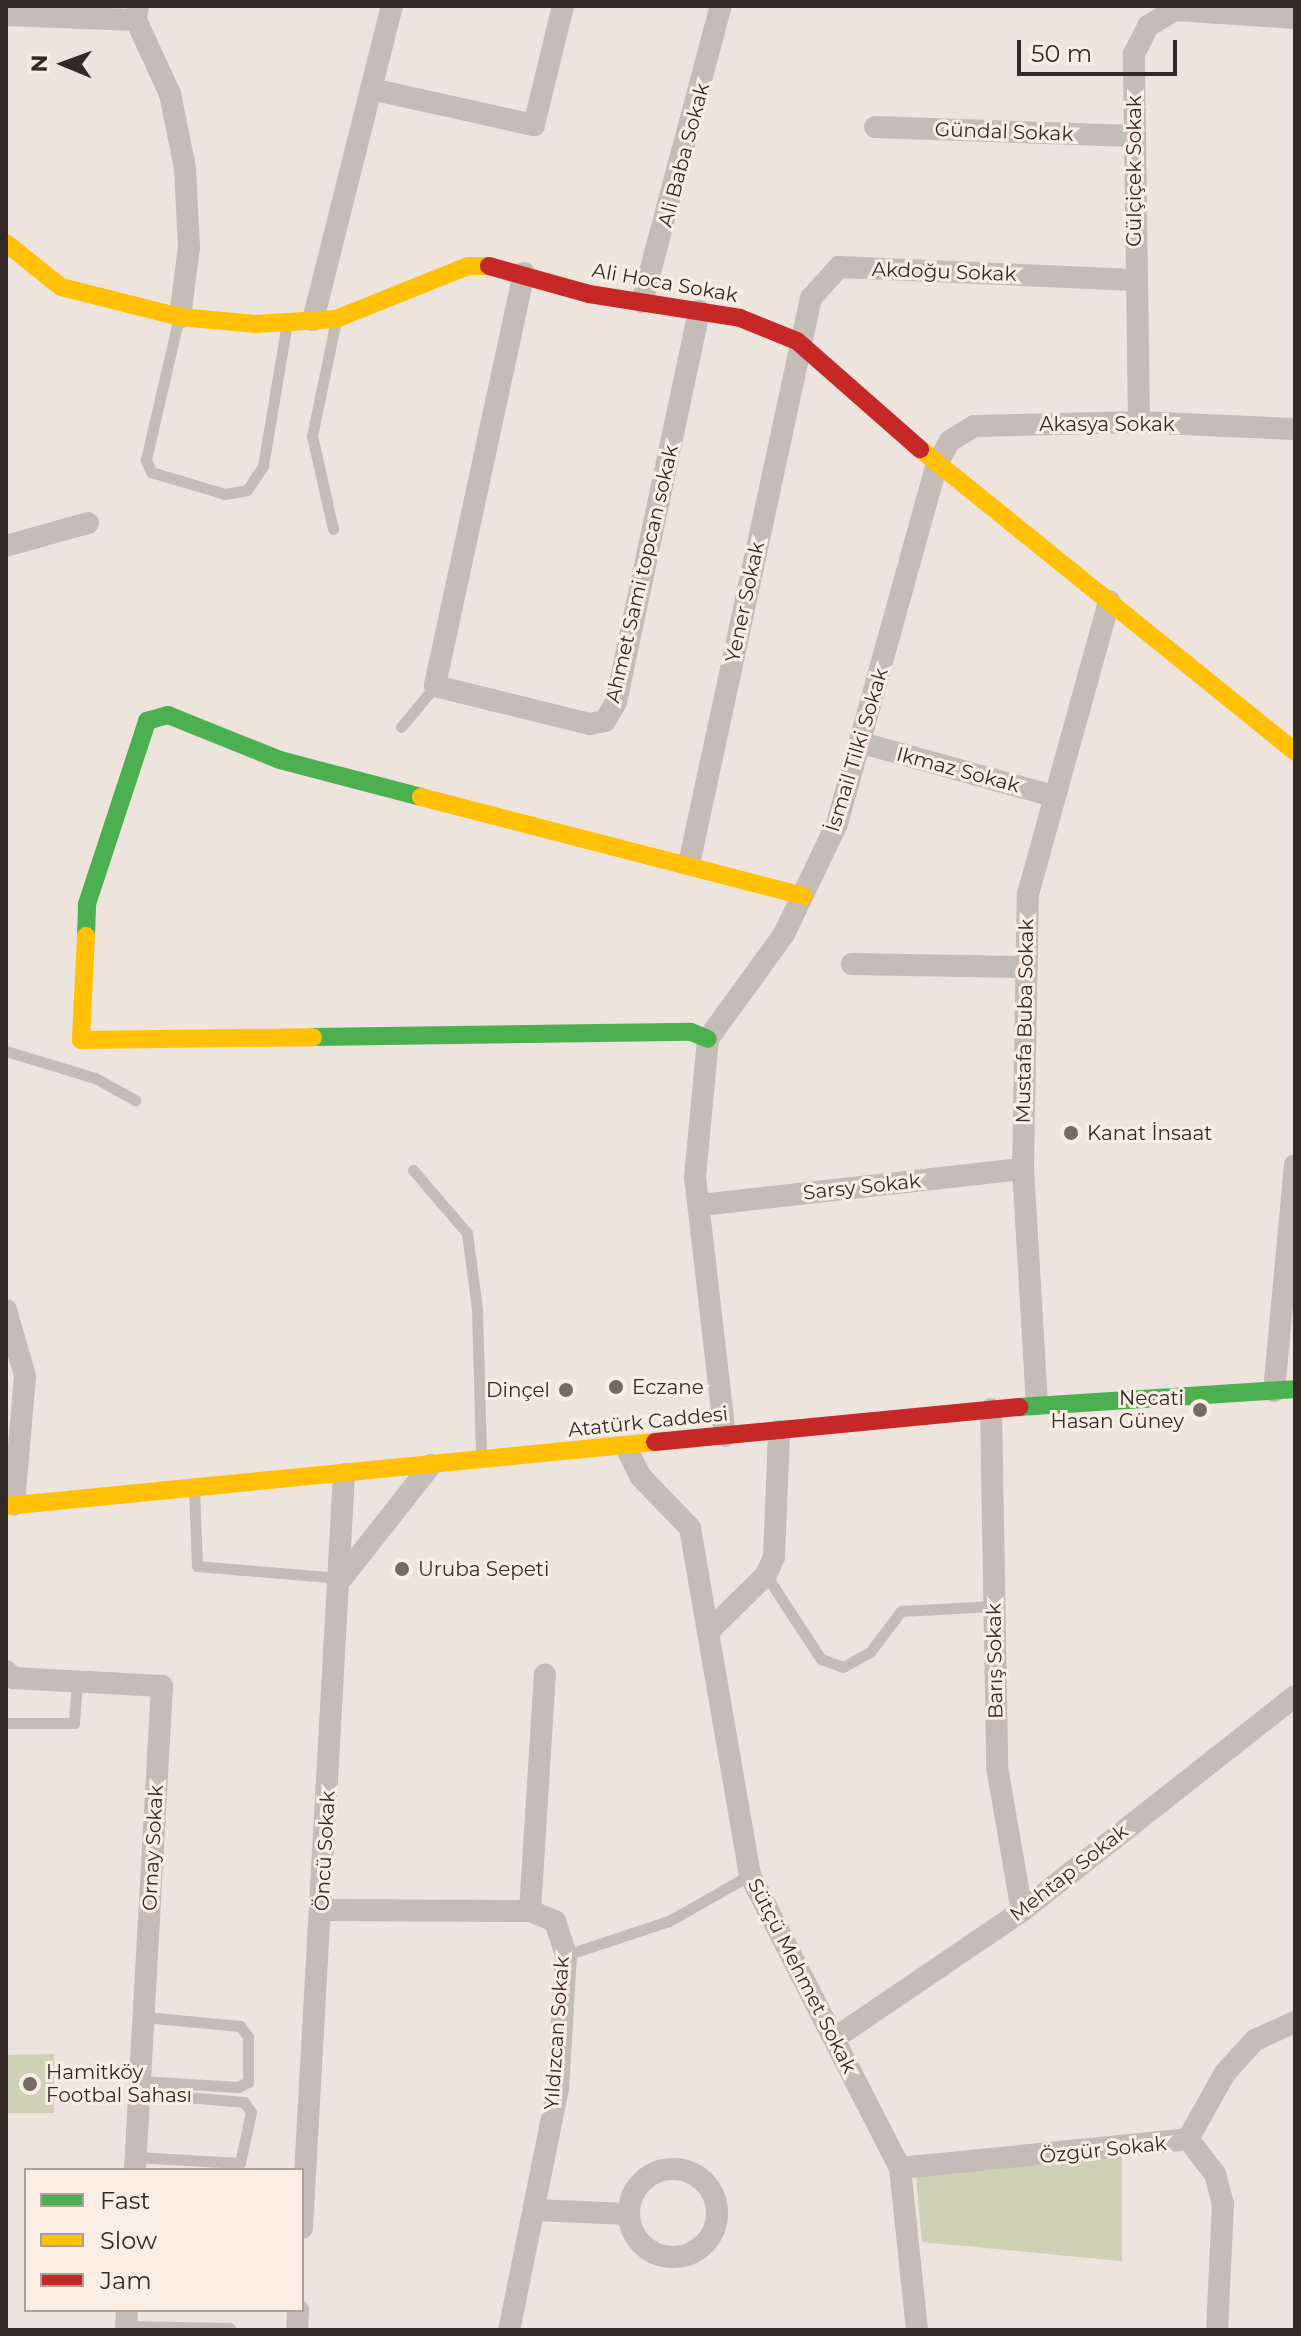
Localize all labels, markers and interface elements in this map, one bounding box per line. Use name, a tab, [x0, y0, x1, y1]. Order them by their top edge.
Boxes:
north arrow	[24, 24, 104, 104]
scale bar	[1021, 24, 1181, 74]
text: 50 m	[1031, 39, 1092, 68]
text: N	[26, 54, 53, 73]
street label: Ali Baba Sokak	[653, 80, 715, 230]
street label: Gülçiçek Sokak	[1122, 95, 1146, 247]
street label: Gündal Sokak	[934, 118, 1074, 146]
street label: Akdoğu Sokak	[871, 257, 1017, 287]
street label: Ali Hoca Sokak	[590, 258, 740, 308]
street label: Akasya Sokak	[1039, 412, 1175, 436]
street label: Ahmet Sami topcan sokak	[601, 443, 683, 705]
street label: Yener Sokak	[720, 539, 770, 665]
street label: İsmail Tilki Sokak	[821, 665, 893, 835]
street label: Ikmaz Sokak	[894, 742, 1022, 798]
street label: Mustafa Buba Sokak	[1011, 918, 1039, 1124]
place label: Kanat İnsaat	[1087, 1121, 1212, 1145]
marker: Kanat İnsaat	[1062, 1124, 1080, 1142]
street label: Sarsy Sokak	[802, 1169, 922, 1205]
place label: Eczane	[632, 1375, 704, 1399]
place label: Dinçel	[486, 1378, 550, 1402]
marker: Eczane	[607, 1378, 625, 1396]
marker: Dinçel	[557, 1381, 575, 1399]
place label: Necati Hasan Güney	[1050, 1386, 1184, 1433]
marker: Necati Hasan Güney	[1191, 1401, 1209, 1419]
street label: Atatürk Caddesi	[567, 1402, 729, 1442]
place label: Uruba Sepeti	[418, 1557, 549, 1581]
marker: Uruba Sepeti	[393, 1560, 411, 1578]
street label: Barış Sokak	[982, 1603, 1008, 1719]
street label: Ornay Sokak	[138, 1784, 168, 1912]
street label: Öncü Sokak	[310, 1790, 340, 1912]
street label: Mehtap Sokak	[1005, 1819, 1133, 1927]
street label: Sütçü Mehmet Sokak	[742, 1875, 862, 2077]
street label: Yıldızcan Sokak	[540, 1955, 574, 2111]
place label: Hamitköy Footbal Sahası	[46, 2060, 192, 2107]
marker: Hamitköy Footbal Sahası	[21, 2075, 39, 2093]
street label: Özgür Sokak	[1038, 2131, 1168, 2169]
legend	[24, 2168, 304, 2312]
text: Fast	[100, 2186, 150, 2215]
text: Slow	[100, 2226, 157, 2255]
text: Jam	[100, 2266, 152, 2295]

